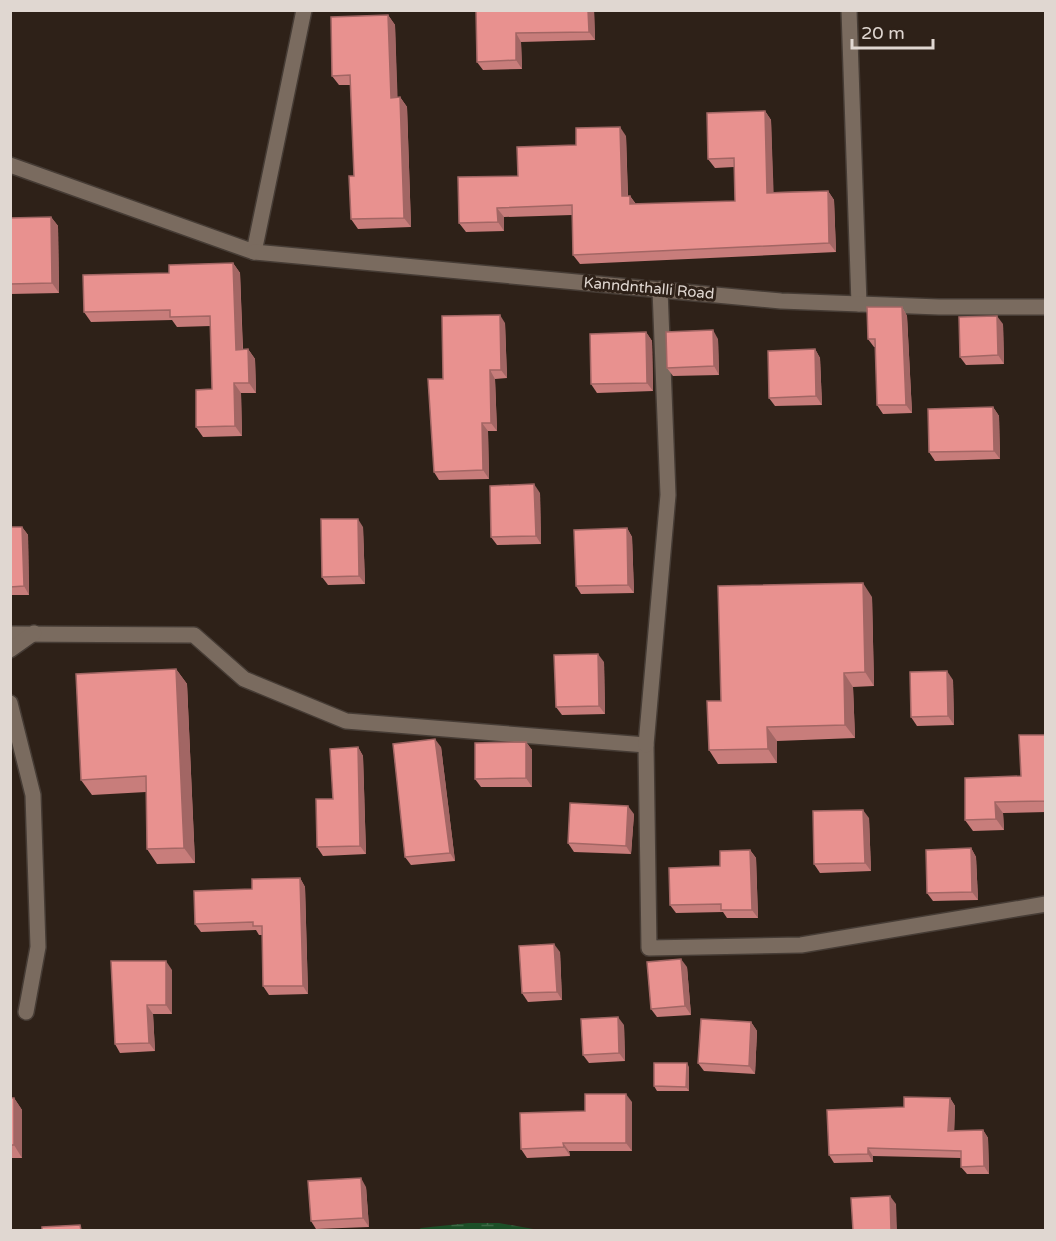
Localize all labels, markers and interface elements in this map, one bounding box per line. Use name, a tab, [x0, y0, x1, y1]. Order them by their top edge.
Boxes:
scale bar	[852, 12, 933, 50]
text: 20 m	[861, 22, 905, 44]
street label: Kanndnthalli Road	[583, 273, 715, 303]

